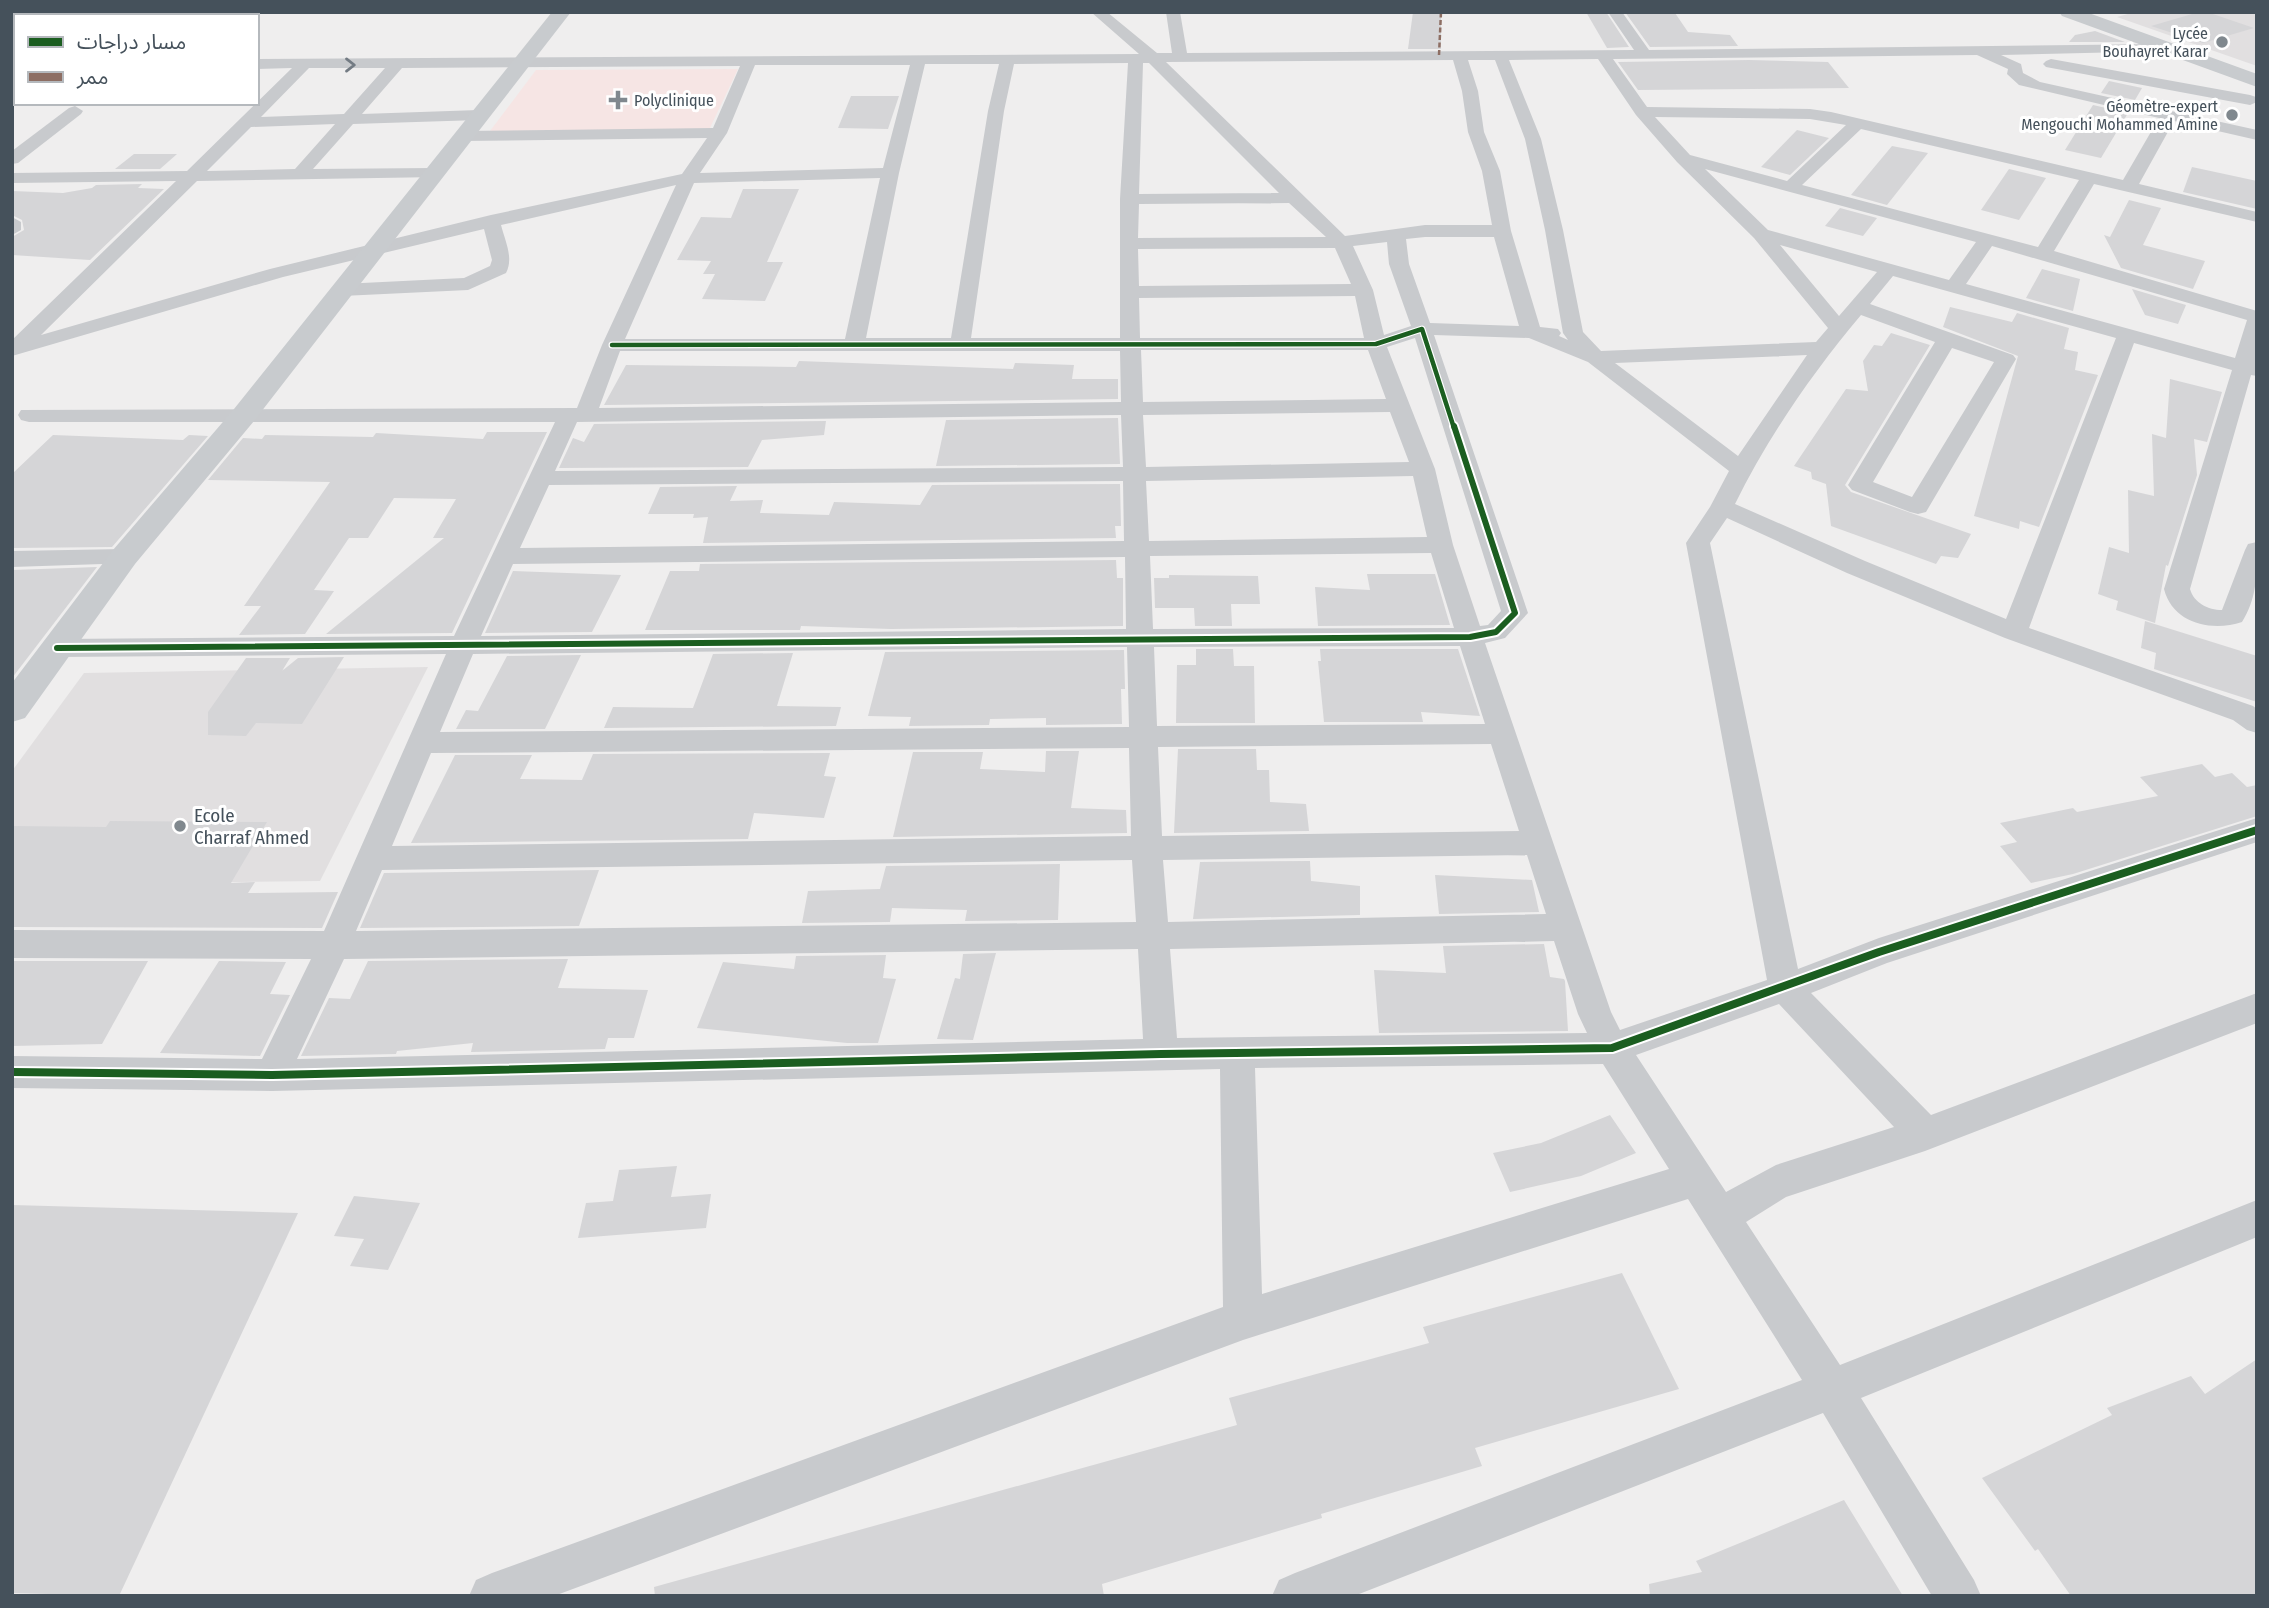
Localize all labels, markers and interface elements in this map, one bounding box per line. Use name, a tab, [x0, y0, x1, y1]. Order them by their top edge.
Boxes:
legend	[14, 14, 259, 105]
place label: Lycée Bouhayret Karar	[2103, 24, 2208, 61]
text: مسار دراجات	[77, 29, 186, 55]
marker: Lycée Bouhayret Karar	[2214, 34, 2230, 50]
one-way arrow	[345, 57, 356, 73]
text: ممر	[76, 64, 108, 90]
marker: Polyclinique	[608, 90, 628, 110]
place label: Polyclinique	[634, 91, 714, 110]
place label: Géomètre-expert Mengouchi Mohammed Amine	[2021, 97, 2219, 134]
marker: Géomètre-expert Mengouchi Mohammed Amine	[2224, 107, 2240, 123]
place label: Ecole Charraf Ahmed	[194, 804, 309, 849]
marker: Ecole Charraf Ahmed	[172, 818, 188, 834]

